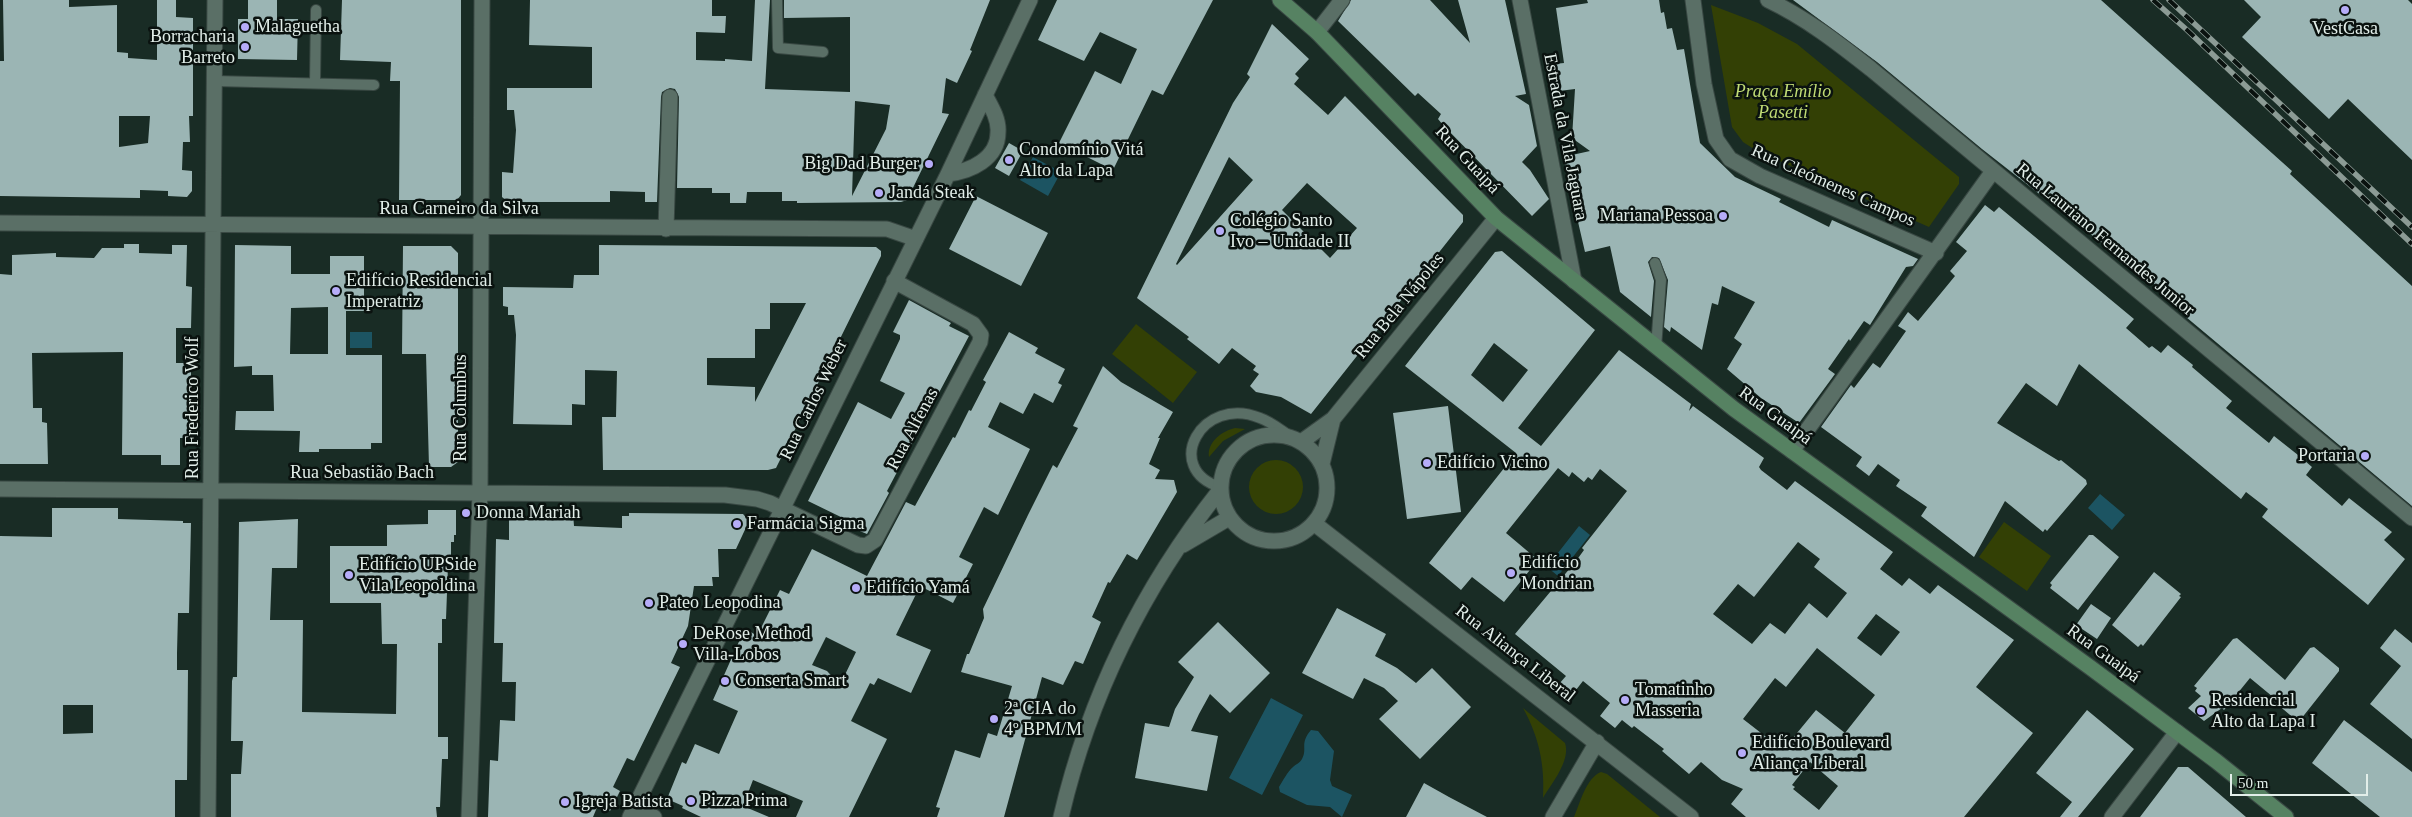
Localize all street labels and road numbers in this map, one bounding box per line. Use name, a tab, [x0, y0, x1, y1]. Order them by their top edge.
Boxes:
street label: Estrada da Vila Jaguara	[1538, 52, 1592, 222]
street label: Rua Guaipá	[1430, 121, 1504, 199]
street label: Rua Cleómenes Campos	[1748, 140, 1918, 232]
street label: Rua Lauriano Fernandes Junior	[2011, 159, 2199, 321]
street label: Rua Carneiro da Silva	[379, 198, 539, 220]
street label: Rua Bela Nápoles	[1351, 249, 1449, 363]
street label: Rua Carlos Weber	[775, 336, 853, 464]
street label: Rua Frederico Wolf	[182, 337, 204, 479]
street label: Rua Columbus	[450, 354, 472, 462]
street label: Rua Guaipá	[1734, 382, 1816, 450]
street label: Rua Alfenas	[882, 384, 944, 474]
street label: Rua Sebastião Bach	[290, 462, 434, 484]
street label: Rua Aliança Liberal	[1451, 601, 1579, 707]
street label: Rua Guaipá	[2062, 620, 2144, 688]

